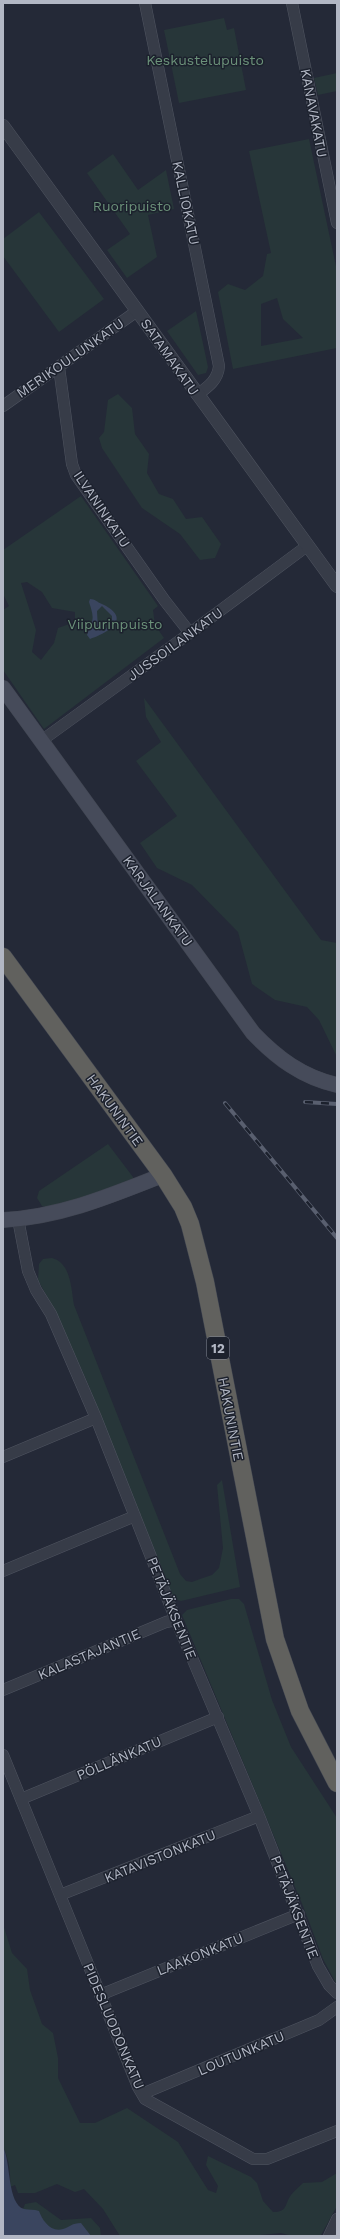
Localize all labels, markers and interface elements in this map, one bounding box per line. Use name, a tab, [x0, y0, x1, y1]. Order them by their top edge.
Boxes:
park label: Keskustelupuisto	[146, 52, 264, 68]
street label: KANAVAKATU	[298, 67, 330, 159]
street label: KALLIOKATU	[169, 160, 203, 246]
park label: Ruoripuisto	[93, 198, 171, 214]
street label: MERIKOULUNKATU	[13, 315, 127, 401]
street label: SATAMAKATU	[138, 316, 202, 398]
street label: ILVANINKATU	[71, 468, 133, 550]
street label: JUSSOILANKATU	[124, 604, 226, 684]
park label: Viipurinpuisto	[68, 616, 162, 632]
street label: KARJALANKATU	[120, 853, 196, 949]
street label: HAKUNINTIE	[84, 1071, 146, 1149]
road number: 12	[207, 1337, 229, 1359]
street label: HAKUNINTIE	[215, 1376, 247, 1462]
street label: PETÄJÄKSENTIE	[144, 1554, 200, 1662]
street label: KALASTAJANTIE	[35, 1625, 143, 1683]
street label: PÖLLÄNKATU	[74, 1733, 164, 1783]
street label: KATAVISTONKATU	[102, 1826, 218, 1886]
street label: PETÄJÄKSENTIE	[268, 1853, 322, 1961]
street label: LAAKONKATU	[154, 1929, 246, 1979]
street label: PIDESLUODONKATU	[80, 1960, 148, 2092]
street label: LOUTUNKATU	[195, 2028, 287, 2078]

